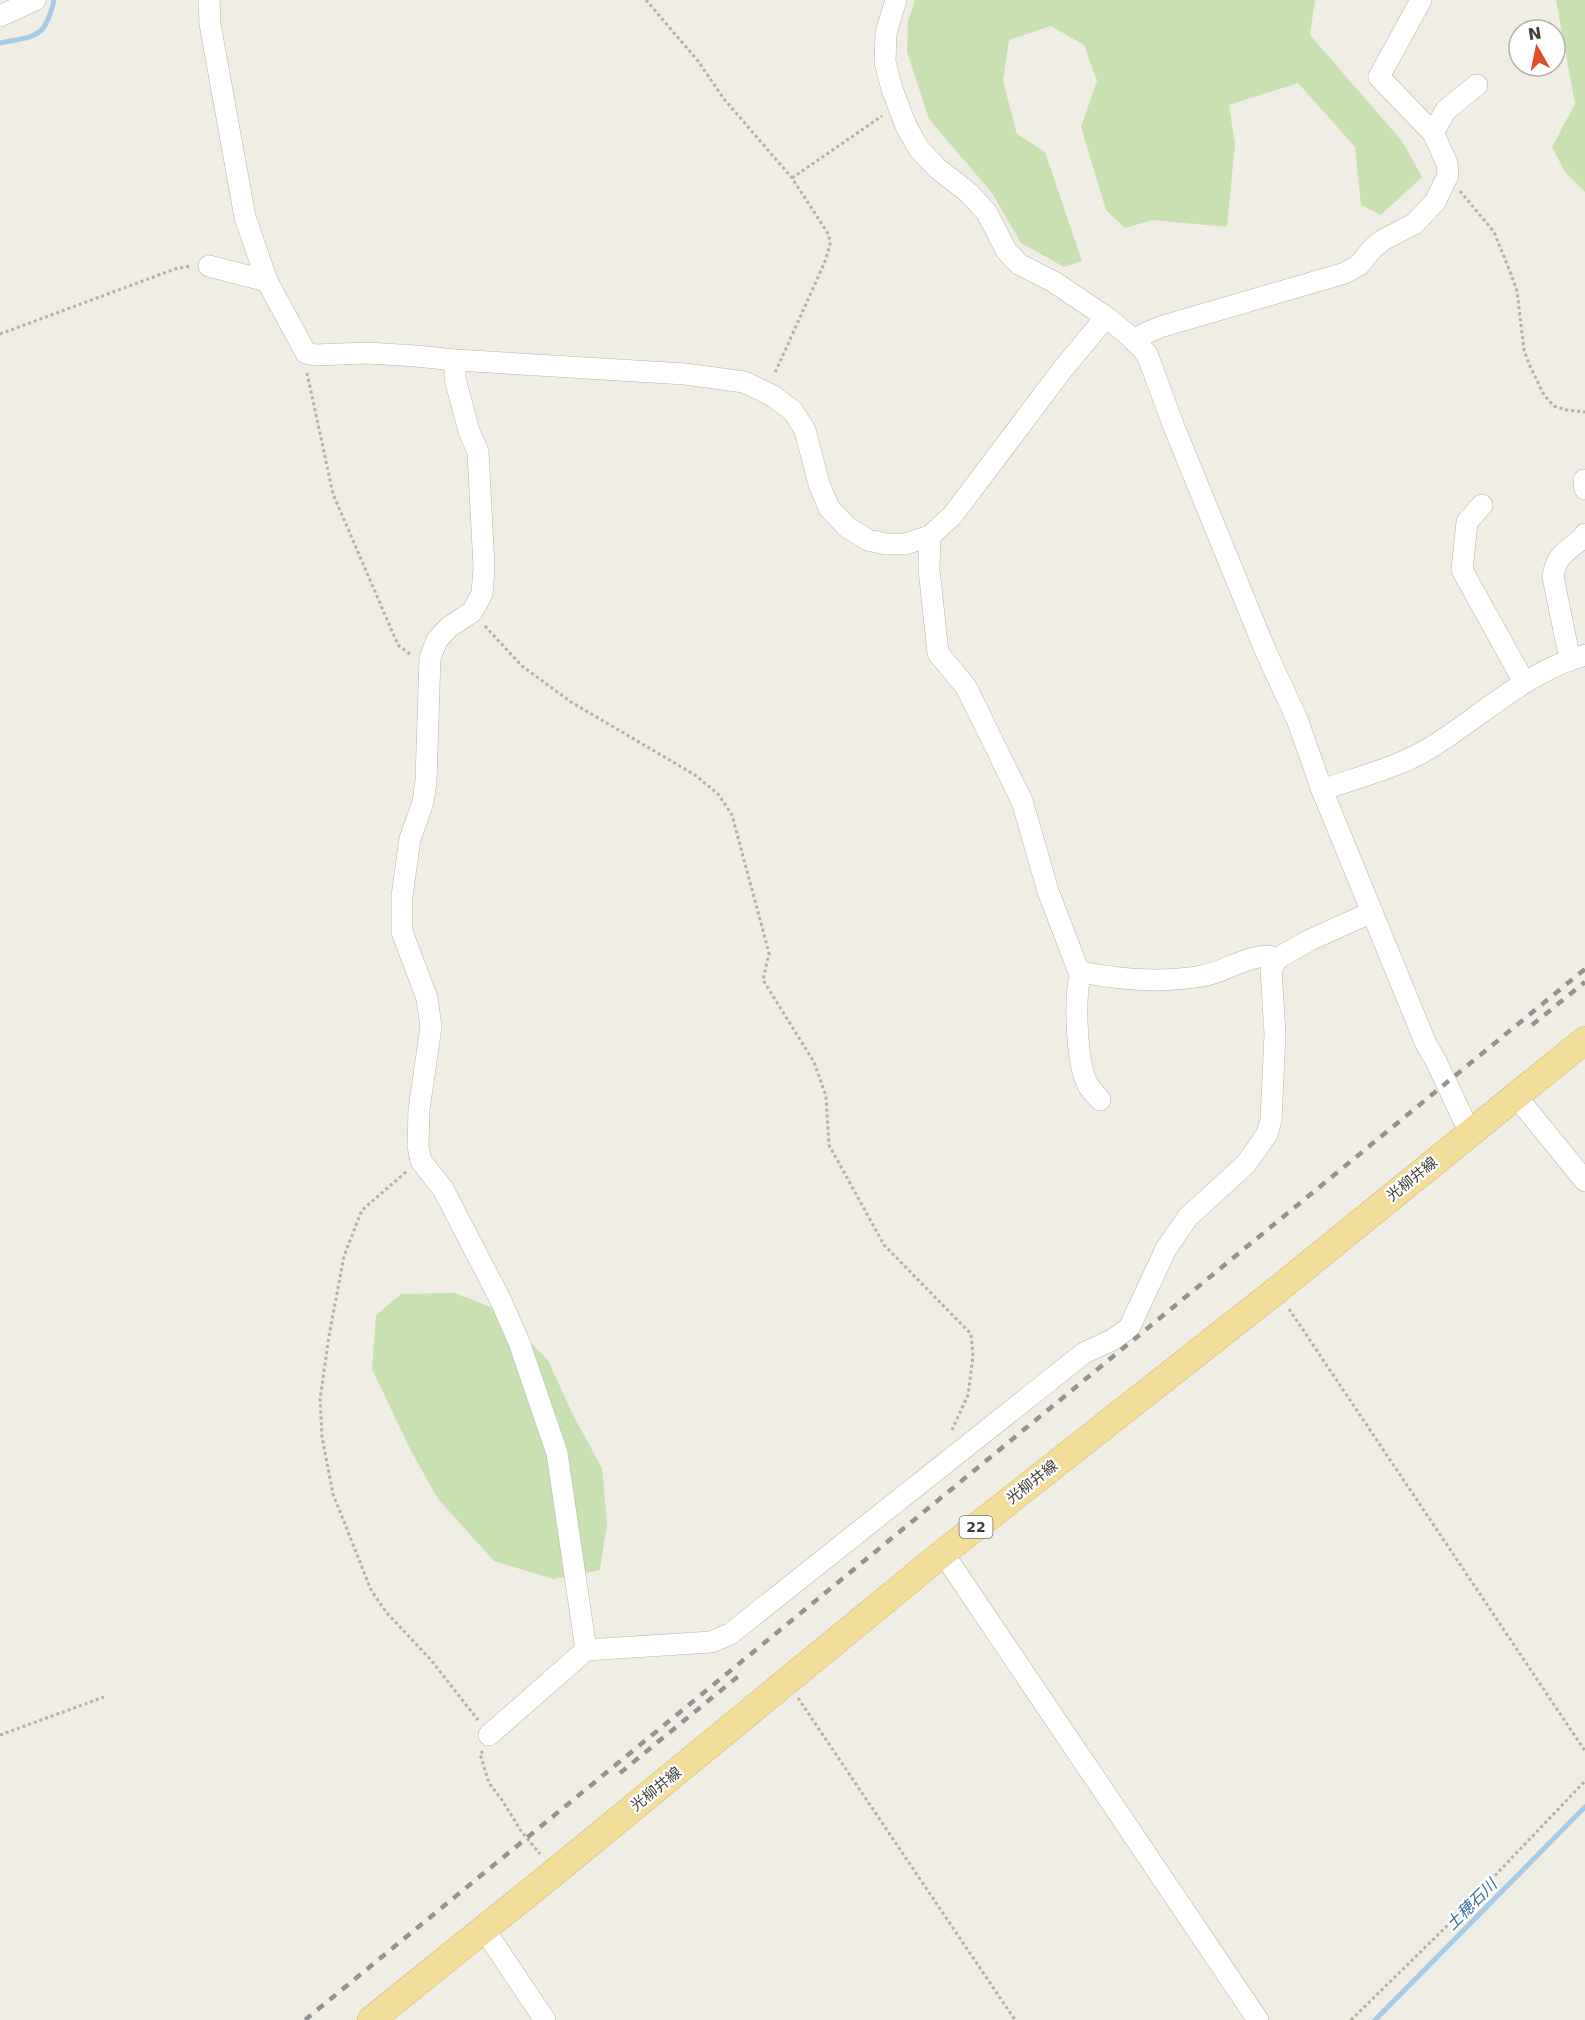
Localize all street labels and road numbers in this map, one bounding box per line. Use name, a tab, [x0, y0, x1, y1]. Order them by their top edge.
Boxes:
street label: 光柳井線	[1383, 1153, 1441, 1205]
street label: 光柳井線	[1003, 1456, 1061, 1508]
road number: 22	[960, 1516, 992, 1538]
street label: 光柳井線	[627, 1763, 685, 1815]

